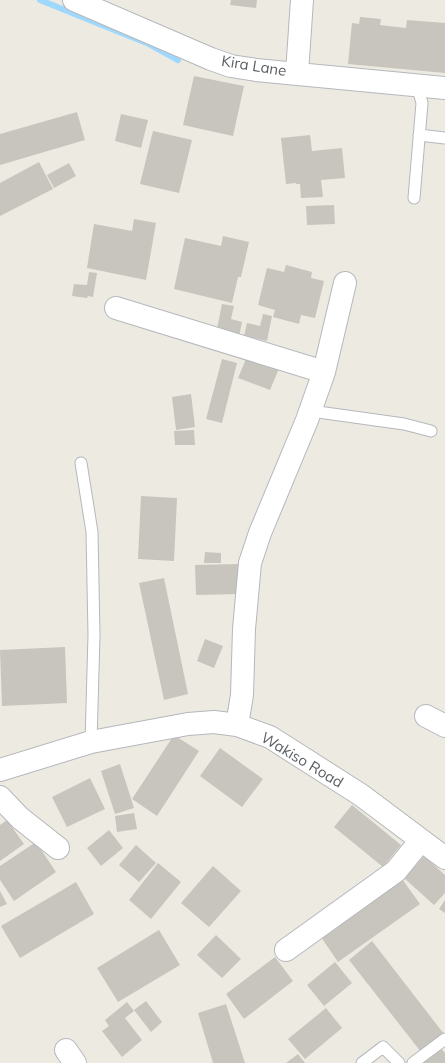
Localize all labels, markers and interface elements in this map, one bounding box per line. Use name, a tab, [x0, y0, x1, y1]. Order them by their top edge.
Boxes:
street label: Kira Lane	[220, 51, 288, 80]
street label: Wakiso Road	[258, 728, 347, 792]

